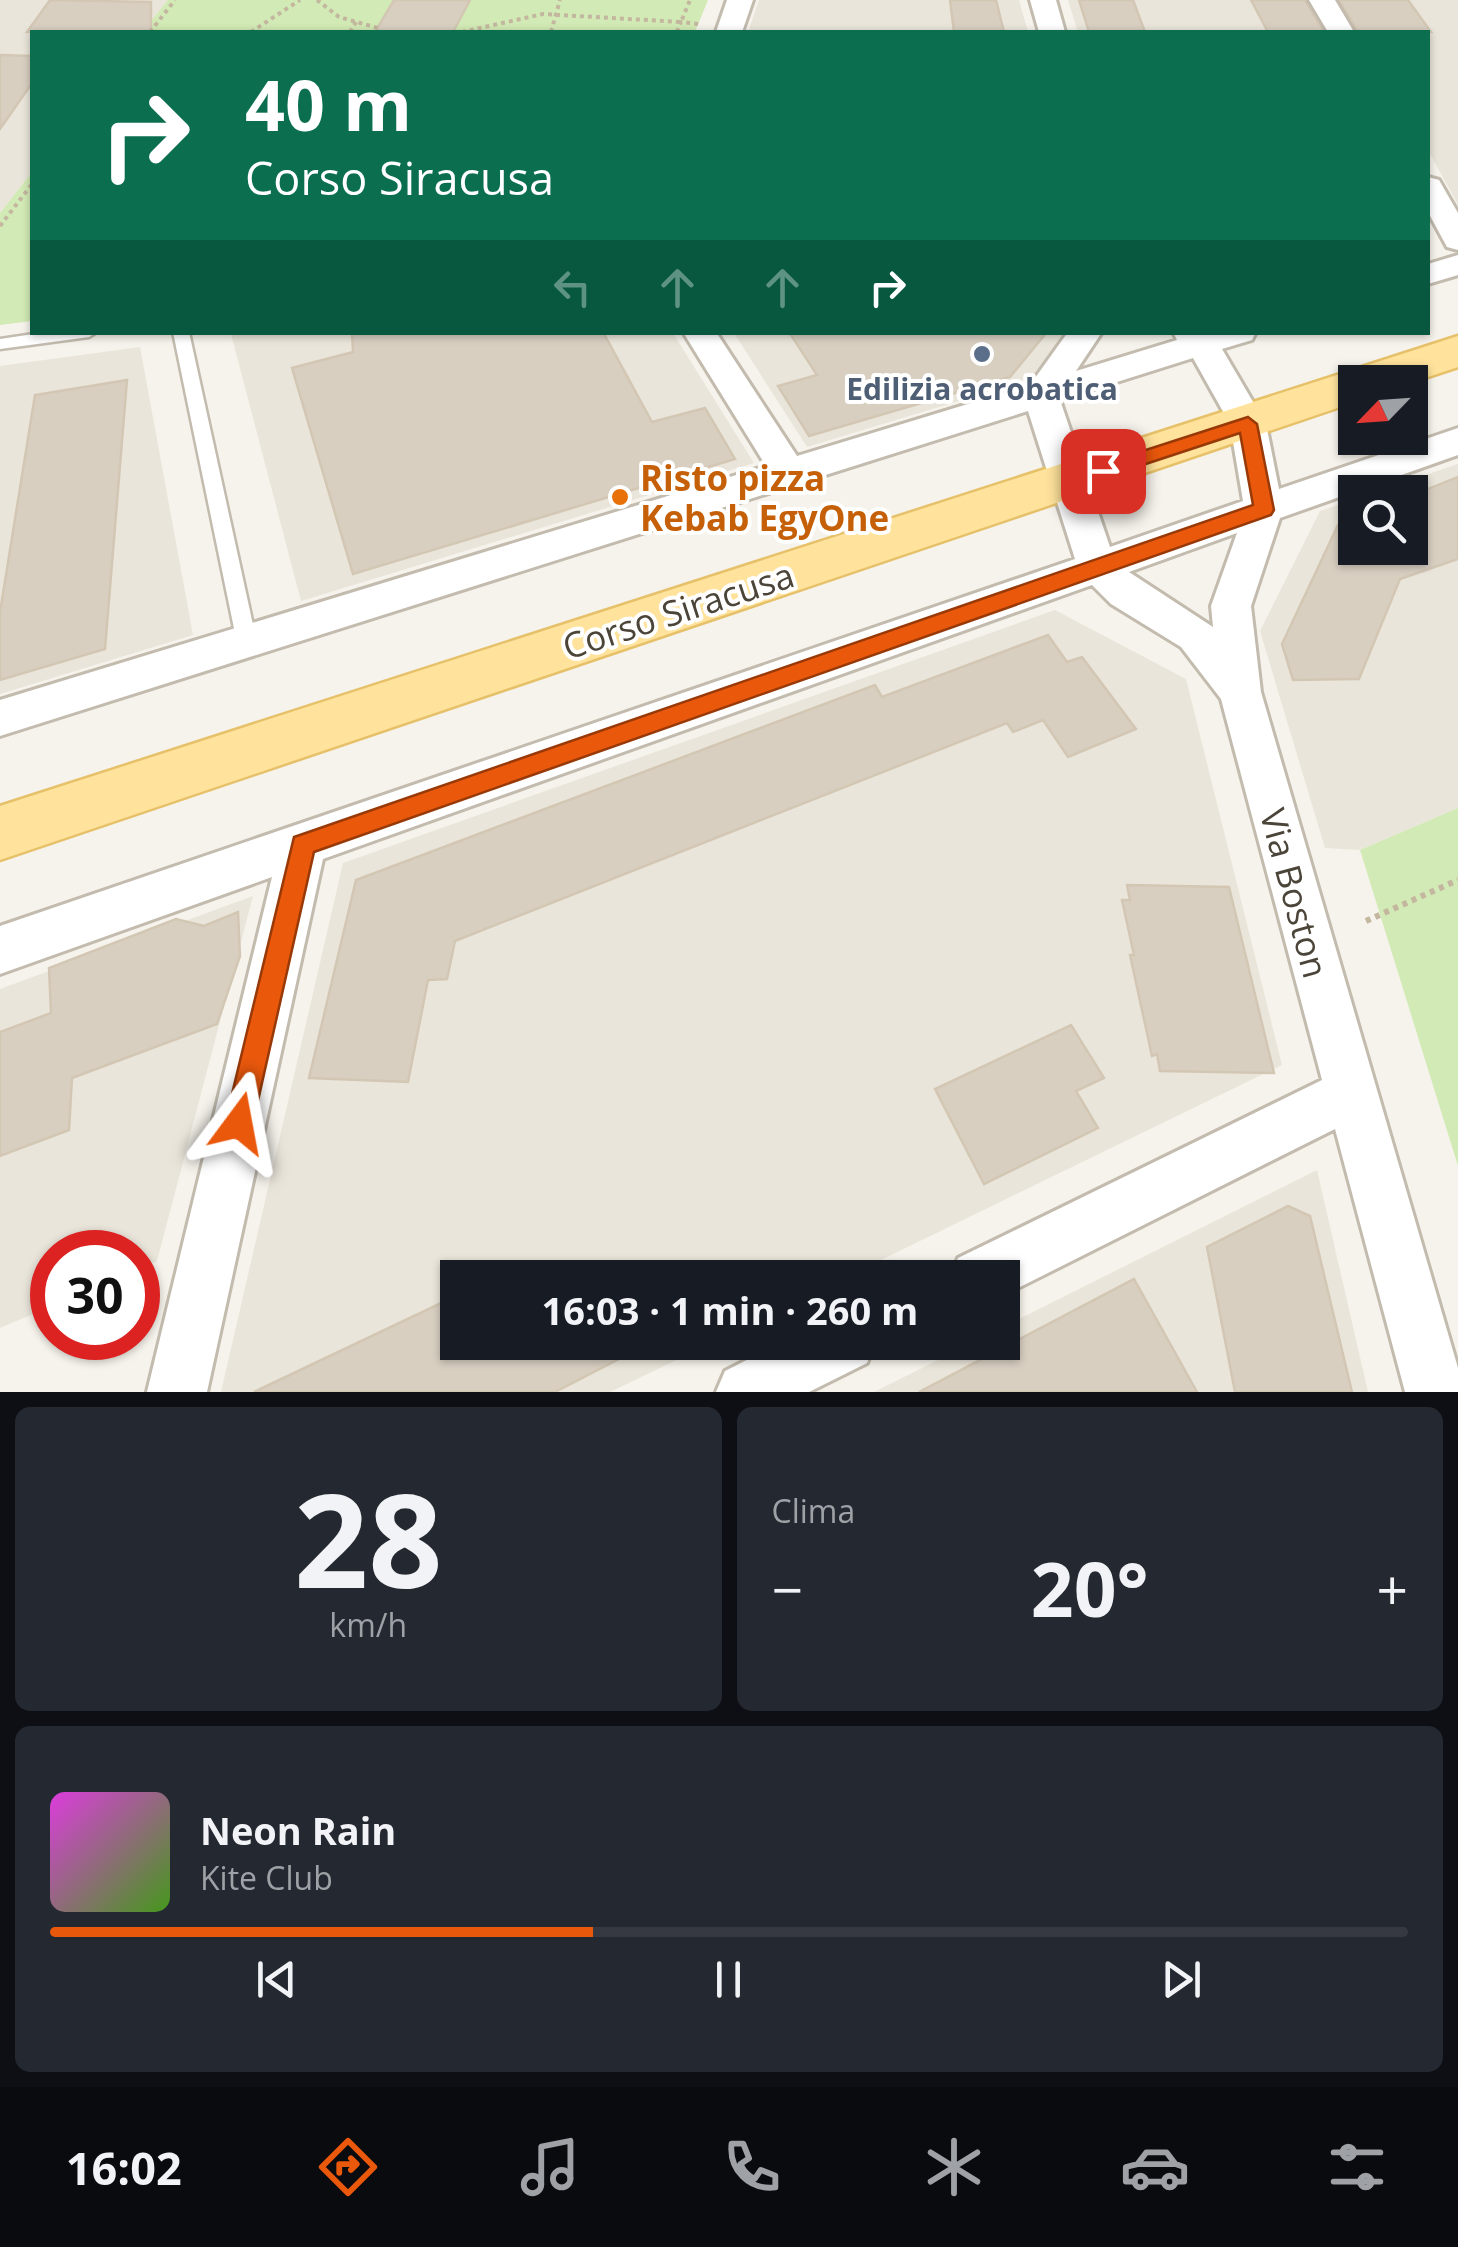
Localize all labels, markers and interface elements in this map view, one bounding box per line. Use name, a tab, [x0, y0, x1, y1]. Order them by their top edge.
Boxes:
text: 40 m	[245, 56, 412, 152]
icon: right	[80, 70, 210, 200]
text: Corso Siracusa	[245, 147, 554, 208]
icon: left	[545, 260, 600, 315]
icon: ahead	[650, 260, 705, 315]
icon: ahead	[755, 260, 810, 315]
icon: right	[860, 260, 915, 315]
marker: Edilizia acrobatica	[971, 343, 993, 365]
north arrow	[1338, 365, 1428, 455]
map controls	[1338, 365, 1428, 565]
place label: Edilizia acrobatica	[846, 368, 1118, 409]
pin	[1061, 429, 1146, 514]
icon: arrive	[1076, 444, 1131, 499]
place label: Risto pizza Kebab EgyOne	[640, 454, 889, 541]
button: search	[1338, 475, 1428, 565]
marker: Risto pizza Kebab EgyOne	[609, 486, 631, 508]
street label: Corso Siracusa	[556, 551, 800, 669]
street label: Via Boston	[1250, 803, 1340, 983]
position arrow	[187, 1071, 291, 1175]
speed limit sign: 30	[30, 1230, 160, 1360]
text: 16:03 · 1 min · 260 m	[542, 1284, 918, 1336]
text: 28	[294, 1449, 443, 1626]
text: Clima	[772, 1489, 855, 1532]
text: 20°	[1031, 1537, 1149, 1639]
text: −	[772, 1551, 803, 1626]
text: +	[1377, 1551, 1408, 1626]
text: km/h	[329, 1603, 407, 1646]
text: Neon Rain	[200, 1804, 396, 1856]
text: Kite Club	[200, 1856, 333, 1899]
icon: previous	[249, 1952, 304, 2007]
icon: pause	[701, 1952, 756, 2007]
icon: next	[1154, 1952, 1209, 2007]
icon: directions	[313, 2132, 383, 2202]
icon: music	[515, 2132, 585, 2202]
icon: phone	[717, 2132, 787, 2202]
icon: climate	[919, 2132, 989, 2202]
icon: car	[1120, 2132, 1190, 2202]
icon: filters	[1322, 2132, 1392, 2202]
text: 16:02	[66, 2137, 182, 2198]

